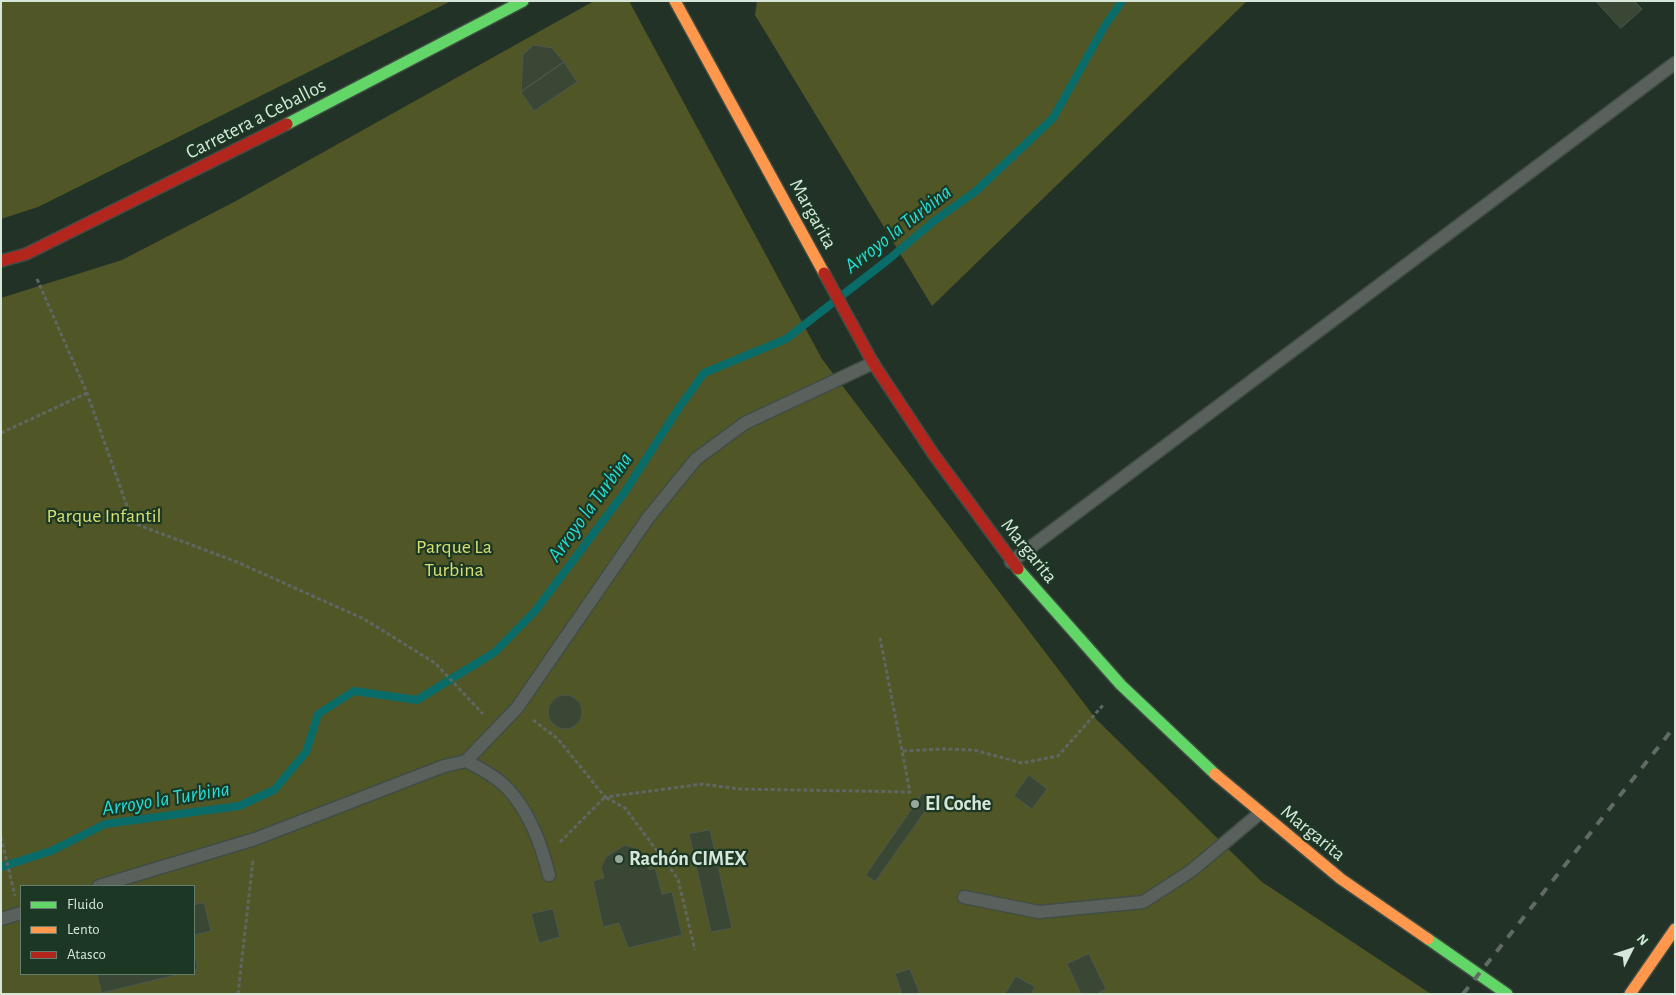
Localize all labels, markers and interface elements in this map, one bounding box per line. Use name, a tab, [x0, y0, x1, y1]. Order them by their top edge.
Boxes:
street label: Carretera a Ceballos	[182, 73, 330, 165]
street label: Margarita	[784, 175, 842, 253]
water label: Arroyo la Turbina	[839, 179, 957, 279]
water label: Arroyo la Turbina	[542, 447, 638, 567]
park label: Parque Infantil	[47, 504, 161, 528]
street label: Margarita	[996, 514, 1062, 588]
park label: Parque La Turbina	[416, 535, 492, 582]
water label: Arroyo la Turbina	[100, 776, 232, 822]
place label: El Coche	[925, 792, 991, 816]
marker: El Coche	[909, 798, 921, 810]
street label: Margarita	[1276, 800, 1350, 866]
place label: Rachón CIMEX	[629, 847, 747, 871]
marker: Rachón CIMEX	[613, 853, 625, 865]
legend	[20, 885, 195, 975]
text: Fluido	[67, 897, 104, 912]
text: Lento	[67, 922, 100, 937]
north arrow	[1606, 925, 1656, 975]
text: N	[1634, 932, 1651, 948]
text: Atasco	[67, 947, 106, 962]

